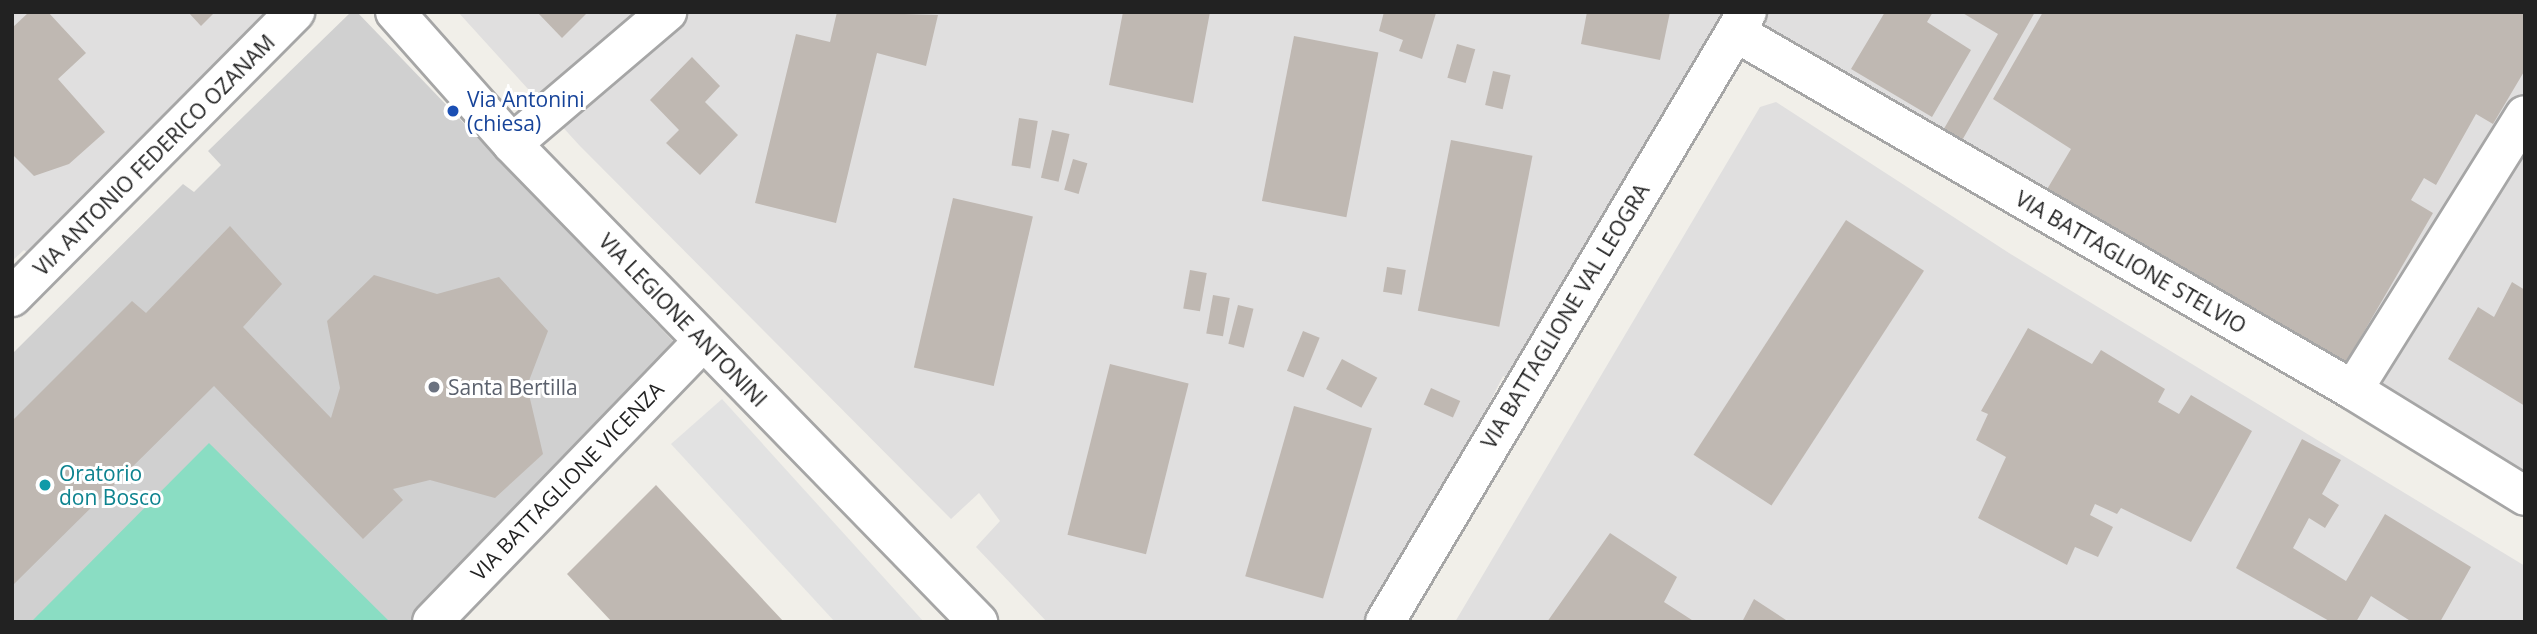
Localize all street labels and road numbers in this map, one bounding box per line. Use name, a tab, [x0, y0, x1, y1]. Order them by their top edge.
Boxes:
street label: VIA ANTONIO FEDERICO OZANAM	[28, 29, 280, 281]
street label: VIA BATTAGLIONE VAL LEOGRA	[1476, 179, 1654, 453]
street label: VIA BATTAGLIONE STELVIO	[2011, 186, 2251, 338]
street label: VIA LEGIONE ANTONINI	[594, 228, 772, 412]
street label: VIA BATTAGLIONE VICENZA	[466, 377, 668, 585]

